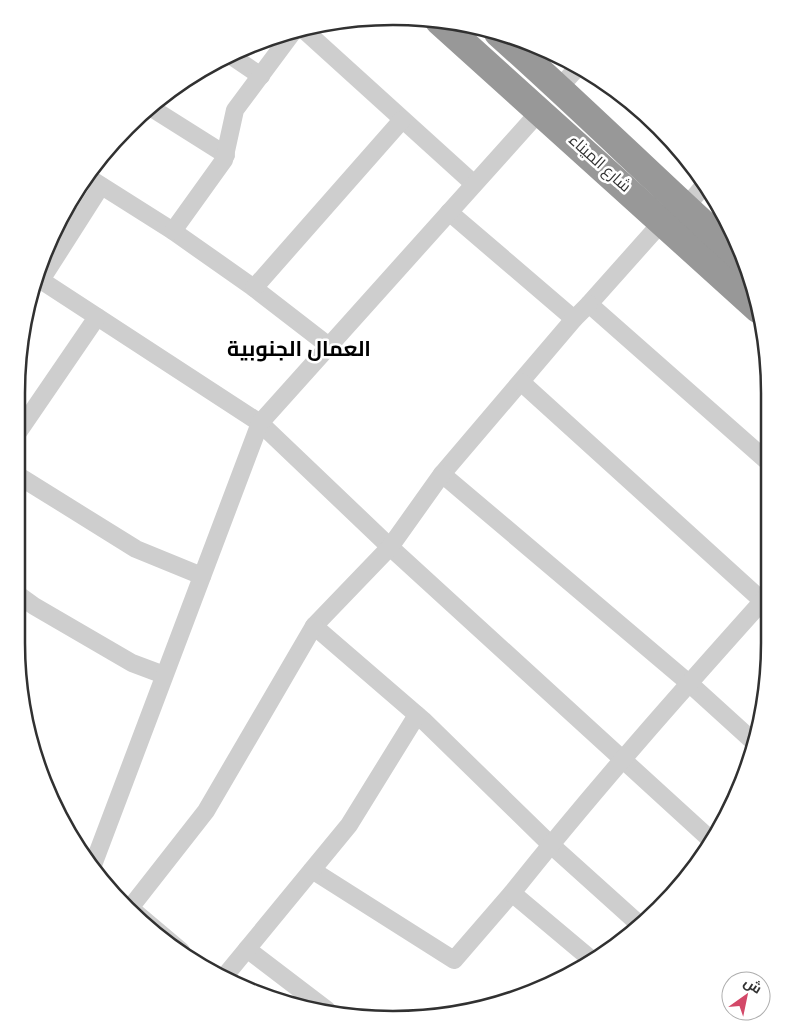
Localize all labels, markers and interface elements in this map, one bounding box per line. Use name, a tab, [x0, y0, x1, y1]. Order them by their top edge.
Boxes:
street label: شارع الميناء	[564, 131, 634, 197]
district label: العمال الجنوبية	[227, 337, 371, 364]
north arrow	[721, 971, 771, 1021]
text: ش	[740, 973, 765, 998]

